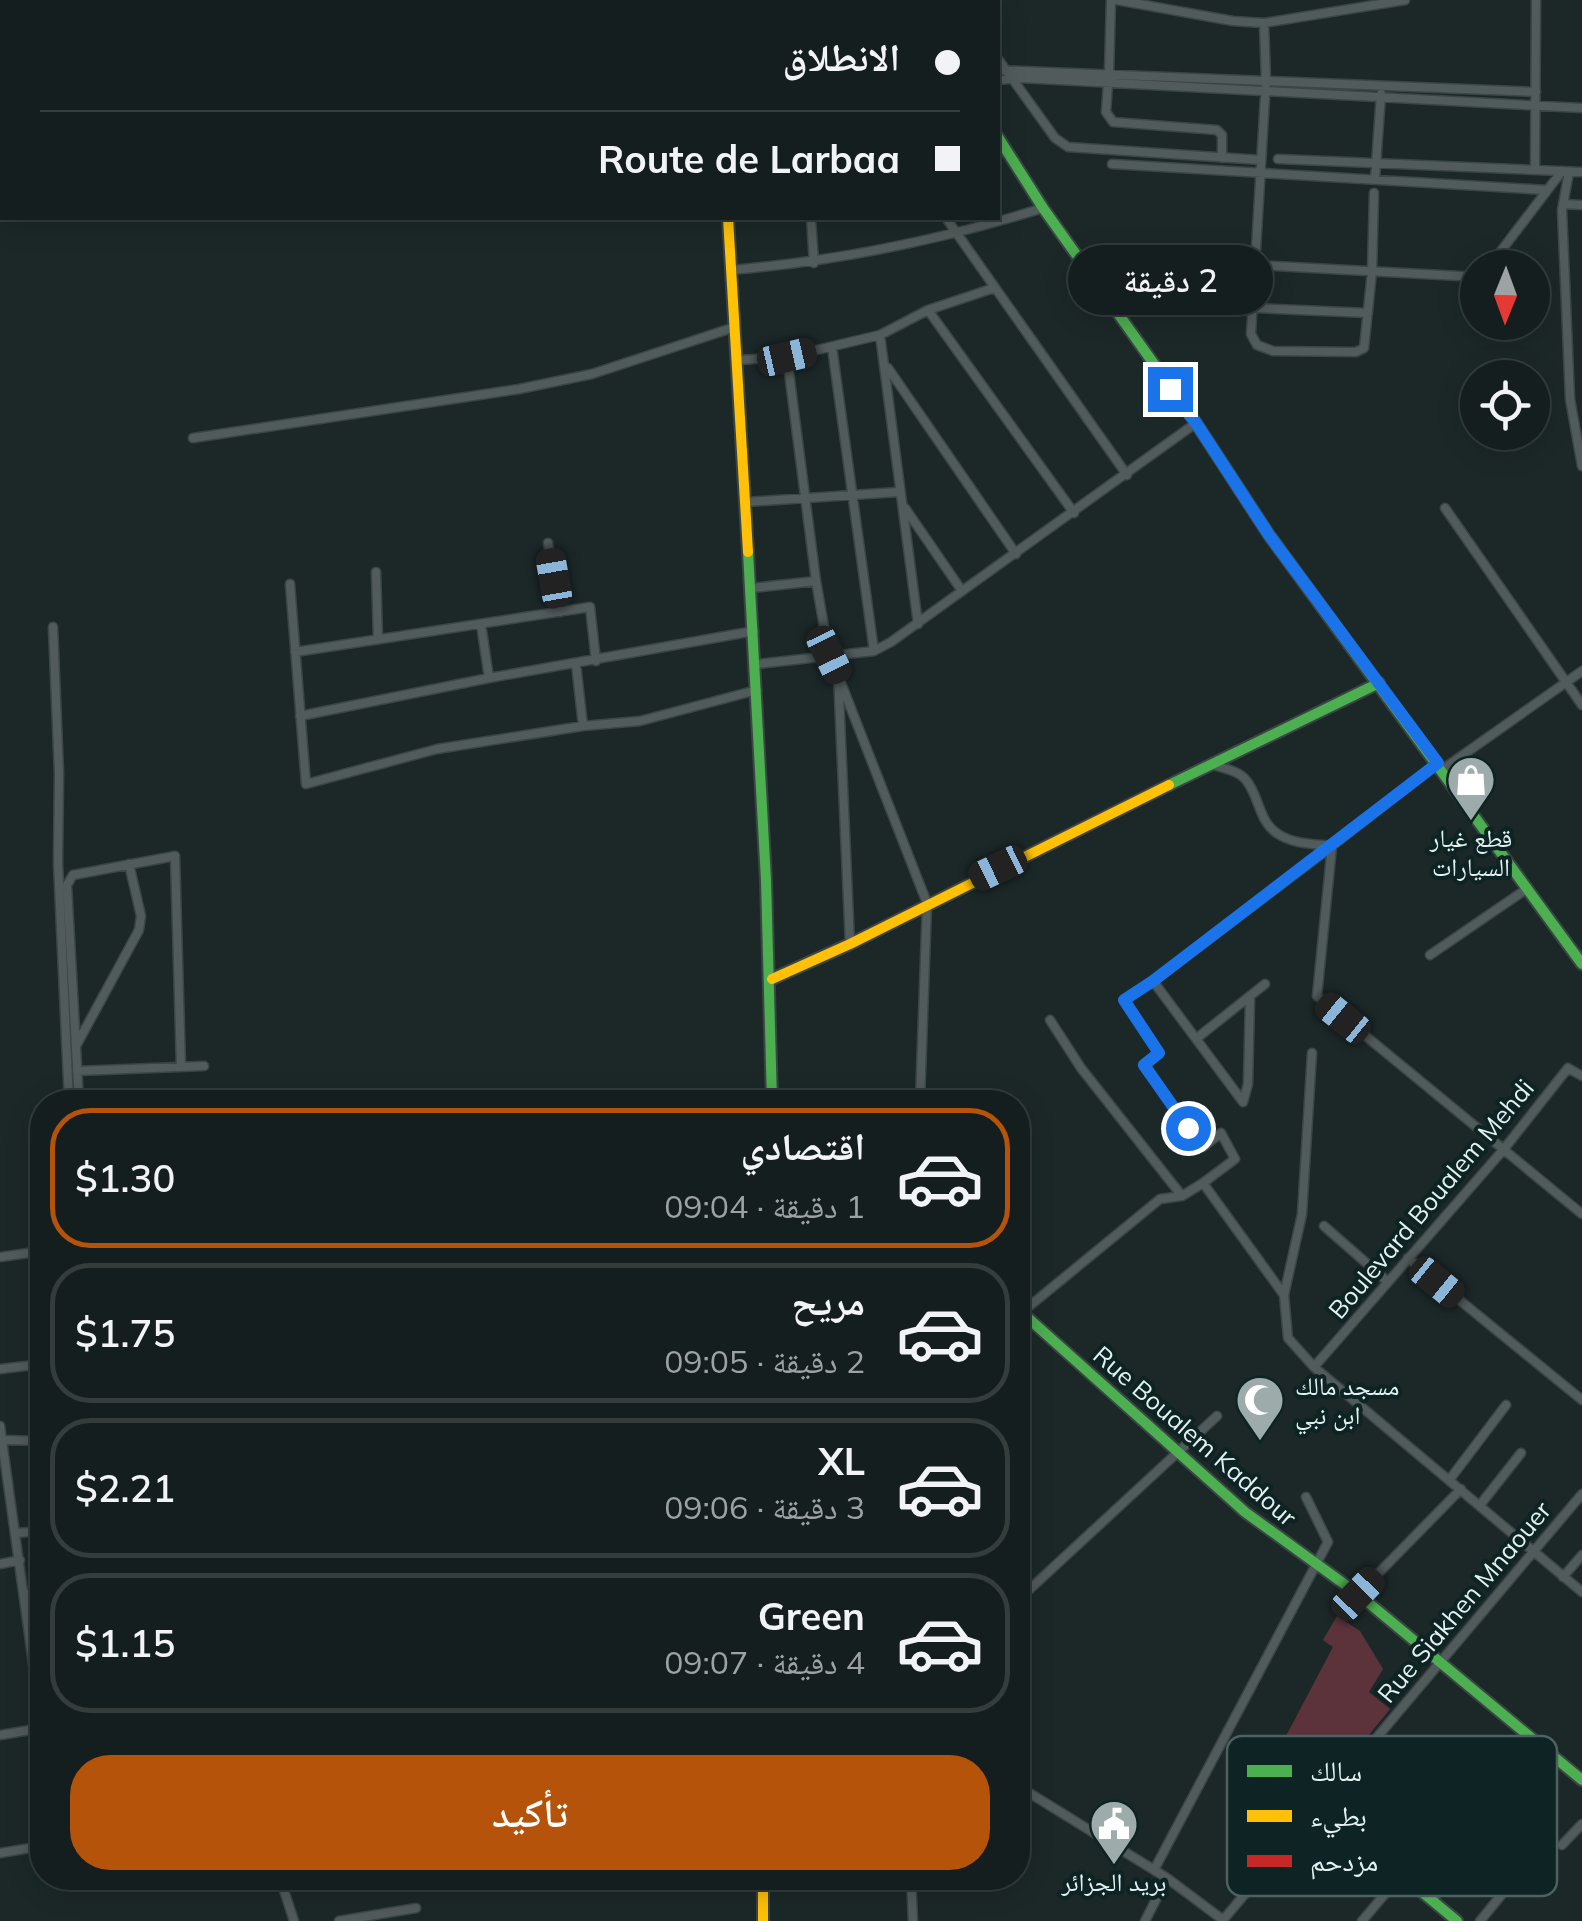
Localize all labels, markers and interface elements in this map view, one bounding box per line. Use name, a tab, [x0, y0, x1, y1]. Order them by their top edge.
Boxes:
text: الانطلاق	[782, 33, 900, 81]
text: Route de Larbaa	[598, 135, 900, 183]
callout: 2 دقيقة	[1068, 244, 1272, 314]
north arrow	[1460, 250, 1550, 340]
map controls	[1460, 250, 1550, 450]
text: 2 دقيقة	[1123, 260, 1218, 300]
car	[754, 336, 820, 378]
button: locate	[1460, 360, 1550, 450]
route end	[1148, 367, 1193, 412]
car	[534, 546, 574, 610]
car	[802, 621, 856, 689]
shop icon: قطع غيار السيارات	[1445, 754, 1497, 822]
place label: قطع غيار السيارات	[1429, 822, 1512, 882]
car	[964, 841, 1032, 895]
car	[1310, 987, 1376, 1049]
street label: Boulevard Boualem Mehdi	[1321, 1073, 1540, 1325]
route start	[1166, 1106, 1211, 1151]
text: اقتصادي	[741, 1122, 865, 1170]
icon: car	[895, 1133, 985, 1223]
text: $1.30	[75, 1154, 175, 1202]
text: 1 دقيقة · 09:04	[664, 1186, 865, 1226]
car	[1404, 1251, 1470, 1313]
text: مريح	[791, 1277, 865, 1325]
icon: car	[895, 1288, 985, 1378]
text: $1.75	[75, 1309, 175, 1357]
street label: Rue Boualem Kaddour	[1087, 1339, 1303, 1532]
text: 2 دقيقة · 09:05	[664, 1341, 865, 1381]
place label: مسجد مالك ابن نبي	[1295, 1370, 1399, 1435]
mosque icon: مسجد مالك ابن نبي	[1234, 1374, 1286, 1442]
text: XL	[818, 1437, 865, 1485]
icon: car	[895, 1443, 985, 1533]
text: $2.21	[75, 1464, 175, 1512]
text: 3 دقيقة · 09:06	[664, 1487, 865, 1527]
street label: Rue Siakhen Mnaouer	[1370, 1495, 1557, 1709]
car	[1326, 1562, 1390, 1626]
text: Green	[758, 1592, 865, 1640]
icon: car	[895, 1598, 985, 1688]
text: $1.15	[75, 1619, 175, 1667]
text: 4 دقيقة · 09:07	[664, 1642, 865, 1682]
legend	[1227, 1736, 1557, 1896]
text: سالك	[1310, 1753, 1362, 1788]
button: تأكيد	[70, 1755, 990, 1870]
public building icon: بريد الجزائر	[1088, 1798, 1140, 1866]
text: بطيء	[1310, 1798, 1367, 1839]
text: مزدحم	[1310, 1843, 1378, 1880]
place label: بريد الجزائر	[1061, 1866, 1166, 1897]

